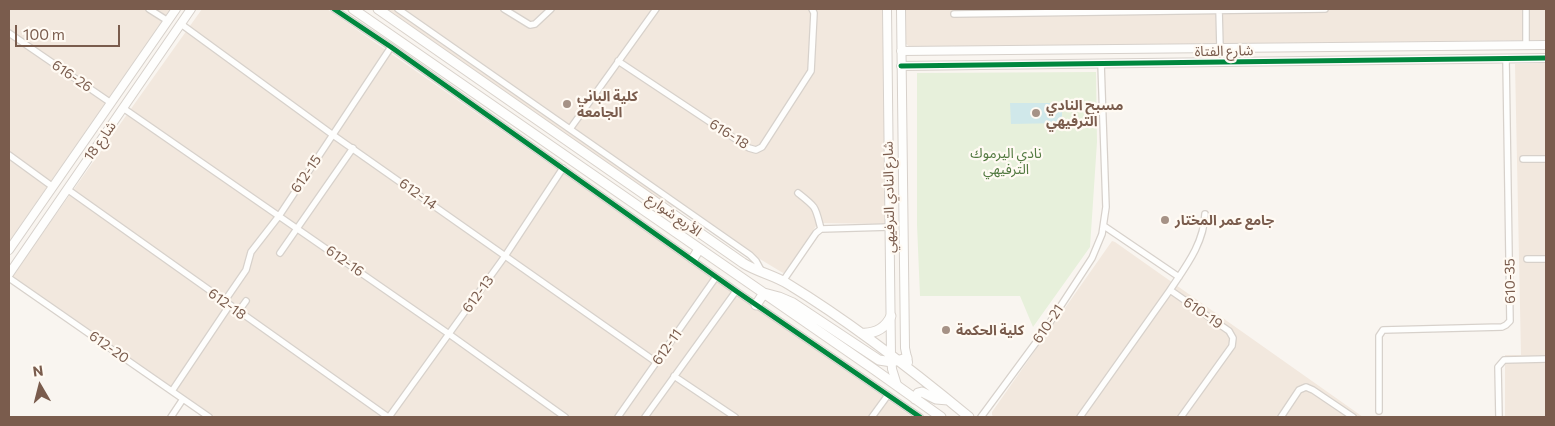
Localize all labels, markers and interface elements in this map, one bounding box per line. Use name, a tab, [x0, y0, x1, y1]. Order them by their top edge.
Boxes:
scale bar	[18, 15, 122, 47]
text: 100 m	[23, 25, 65, 43]
street label: شارع الفتاة	[1194, 42, 1254, 60]
street label: 616-26	[49, 56, 95, 96]
place label: كلية الباني الجامعة	[577, 88, 638, 120]
place label: مسبح النادي الترفيهي	[1046, 97, 1123, 130]
marker: كلية الباني الجامعة	[561, 98, 573, 110]
marker: مسبح النادي الترفيهي	[1030, 107, 1042, 119]
street label: 616-18	[706, 115, 752, 153]
street label: شارع 18	[80, 118, 120, 164]
street label: شارع النادي الترفيهي	[880, 141, 898, 253]
park label: نادي اليرموك الترفيهي	[970, 145, 1042, 178]
street label: 612-15	[287, 152, 325, 196]
street label: 612-14	[396, 175, 440, 213]
street label: الأربع شوارع	[643, 190, 705, 240]
place label: جامع عمر المختار	[1175, 212, 1274, 228]
marker: جامع عمر المختار	[1159, 214, 1171, 226]
street label: 612-16	[323, 242, 367, 280]
street label: 610-35	[1501, 258, 1519, 304]
street label: 612-13	[459, 272, 497, 316]
street label: 612-18	[205, 285, 249, 323]
street label: 610-19	[1180, 293, 1226, 333]
street label: 610-21	[1029, 301, 1067, 347]
place label: كلية الحكمة	[956, 322, 1024, 338]
marker: كلية الحكمة	[940, 324, 952, 336]
street label: 612-11	[649, 326, 685, 368]
street label: 612-20	[86, 327, 132, 367]
north arrow	[15, 361, 65, 411]
text: N	[31, 362, 44, 380]

